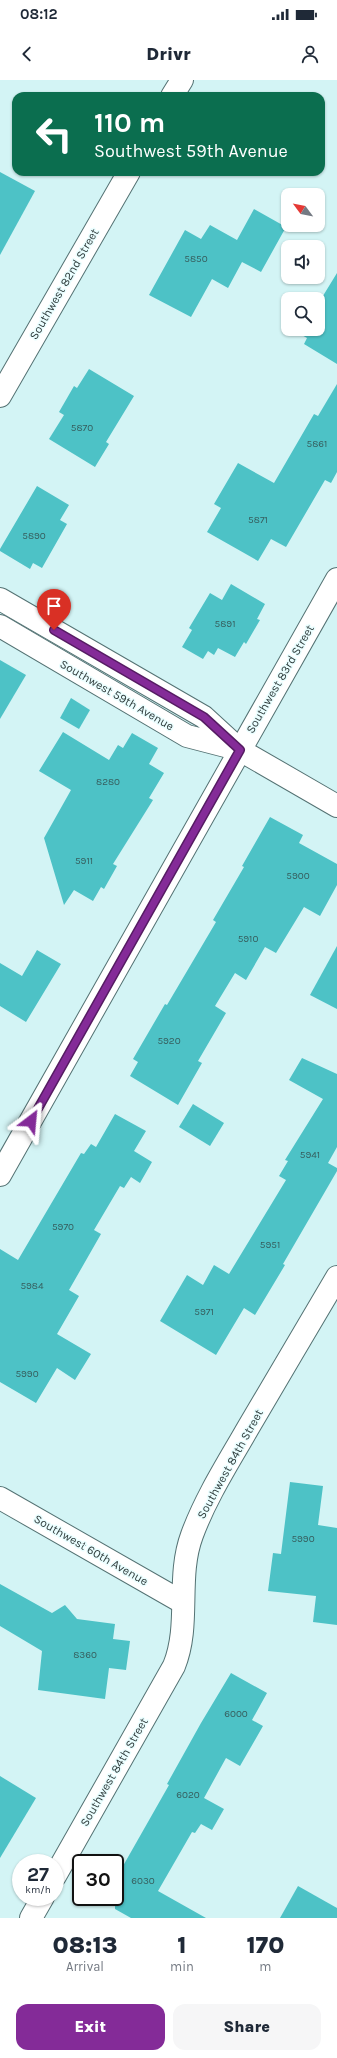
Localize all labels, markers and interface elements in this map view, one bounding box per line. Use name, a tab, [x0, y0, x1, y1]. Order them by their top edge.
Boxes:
text: 08:12	[20, 5, 58, 23]
icon: back	[16, 43, 38, 65]
text: Drivr	[146, 43, 191, 65]
icon: person	[299, 43, 321, 65]
text: 110 m	[94, 106, 165, 139]
icon: left	[28, 108, 80, 160]
text: Southwest 59th Avenue	[94, 140, 288, 162]
north arrow	[281, 188, 325, 232]
map controls	[281, 188, 325, 336]
street label: Southwest 82nd Street	[26, 226, 102, 342]
button: sound	[281, 240, 325, 284]
house number: 5850	[184, 253, 208, 265]
button: search	[281, 292, 325, 336]
house number: 5870	[71, 422, 93, 434]
house number: 5861	[307, 438, 327, 450]
house number: 5871	[248, 514, 268, 526]
house number: 5890	[22, 530, 46, 542]
pin	[37, 589, 71, 630]
icon: arrive	[43, 595, 65, 617]
house number: 5891	[215, 618, 235, 630]
street label: Southwest 83rd Street	[243, 622, 317, 736]
street label: Southwest 59th Avenue	[58, 657, 176, 733]
house number: 8280	[96, 776, 120, 788]
house number: 5911	[75, 855, 93, 867]
house number: 5900	[286, 870, 310, 882]
house number: 5910	[238, 933, 258, 945]
house number: 5920	[157, 1035, 181, 1047]
position arrow	[10, 1100, 52, 1142]
house number: 5941	[300, 1149, 320, 1161]
house number: 5970	[52, 1221, 74, 1233]
house number: 5951	[260, 1239, 280, 1251]
house number: 5984	[20, 1280, 44, 1292]
house number: 5971	[194, 1306, 214, 1318]
house number: 5990	[15, 1368, 39, 1380]
street label: Southwest 84th Street	[194, 1406, 266, 1521]
street label: Southwest 60th Avenue	[31, 1512, 151, 1588]
house number: 5990	[291, 1533, 315, 1545]
house number: 8360	[73, 1649, 97, 1661]
house number: 6000	[224, 1708, 248, 1720]
street label: Southwest 84th Street	[77, 1715, 151, 1829]
house number: 6020	[176, 1789, 200, 1801]
speed limit sign: 30	[72, 1854, 124, 1906]
text: 27	[27, 1863, 49, 1886]
house number: 6030	[131, 1875, 155, 1887]
text: km/h	[25, 1884, 51, 1896]
text: 08:13	[53, 1931, 117, 1959]
text: 1	[177, 1931, 187, 1959]
text: 170	[246, 1931, 284, 1959]
text: Arrival	[66, 1959, 104, 1974]
text: min	[170, 1959, 194, 1974]
text: m	[259, 1959, 272, 1974]
button: Exit	[16, 2004, 165, 2050]
button: Share	[173, 2004, 321, 2050]

